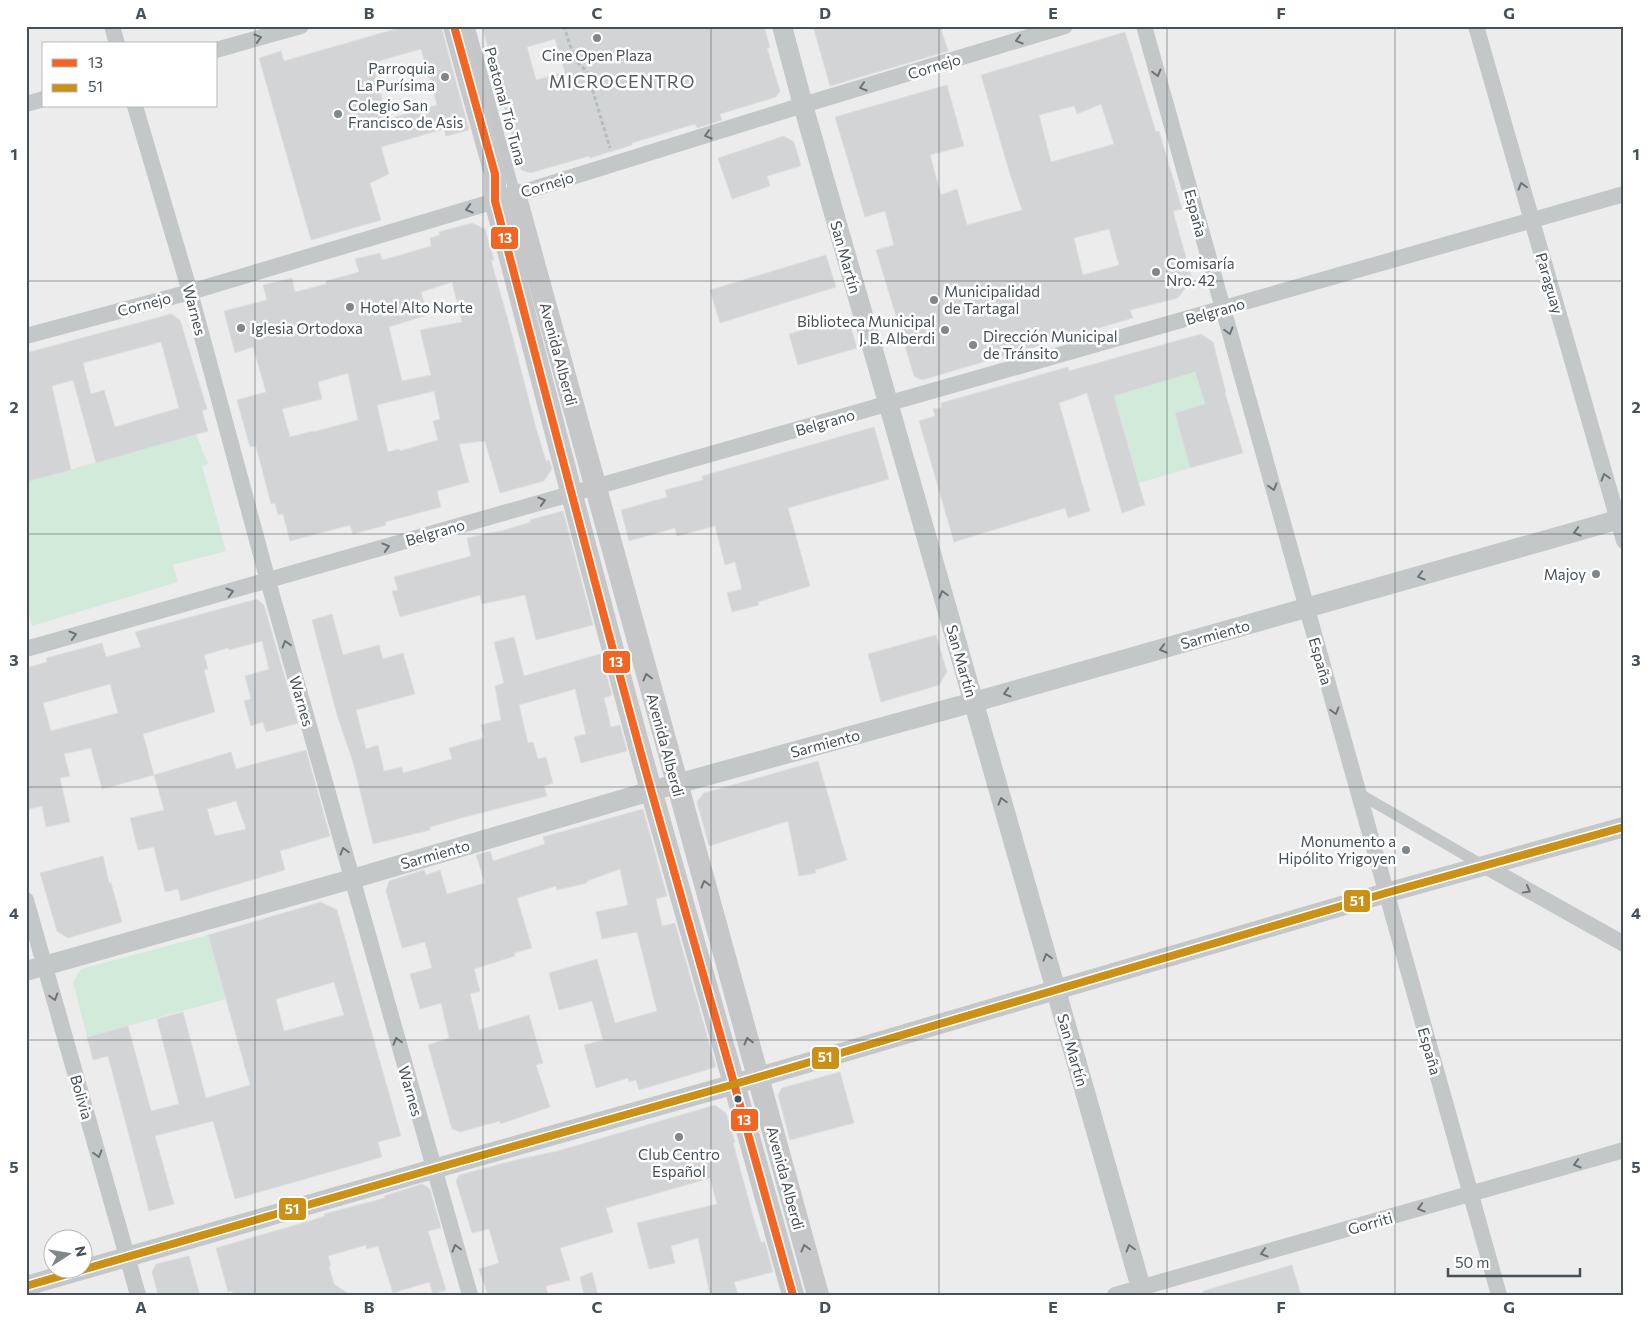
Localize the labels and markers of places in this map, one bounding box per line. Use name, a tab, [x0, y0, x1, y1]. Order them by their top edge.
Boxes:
marker: Cine Open Plaza	[591, 32, 603, 44]
place label: Cine Open Plaza	[542, 46, 652, 64]
place label: Parroquia La Purísima	[356, 59, 435, 94]
marker: Parroquia La Purísima	[439, 71, 451, 83]
place label: Colegio San Francisco de Asis	[348, 96, 463, 131]
marker: Colegio San Francisco de Asis	[332, 108, 344, 120]
place label: Comisaría Nro. 42	[1166, 254, 1235, 289]
marker: Comisaría Nro. 42	[1150, 266, 1162, 278]
place label: Municipalidad de Tartagal	[944, 282, 1040, 317]
marker: Municipalidad de Tartagal	[928, 294, 940, 306]
place label: Hotel Alto Norte	[360, 298, 473, 316]
marker: Hotel Alto Norte	[344, 301, 356, 313]
place label: Biblioteca Municipal J. B. Alberdi	[797, 312, 935, 347]
place label: Iglesia Ortodoxa	[251, 319, 363, 337]
marker: Iglesia Ortodoxa	[235, 322, 247, 334]
marker: Biblioteca Municipal J. B. Alberdi	[939, 324, 951, 336]
place label: Dirección Municipal de Tránsito	[983, 327, 1118, 362]
marker: Dirección Municipal de Tránsito	[967, 339, 979, 351]
place label: Majoy	[1544, 565, 1586, 583]
marker: Majoy	[1590, 568, 1602, 580]
place label: Monumento a Hipólito Yrigoyen	[1278, 832, 1396, 867]
marker: Monumento a Hipólito Yrigoyen	[1400, 844, 1412, 856]
unlabelled marker	[733, 1094, 743, 1104]
marker: Club Centro Español	[673, 1131, 685, 1143]
place label: Club Centro Español	[638, 1145, 720, 1180]

